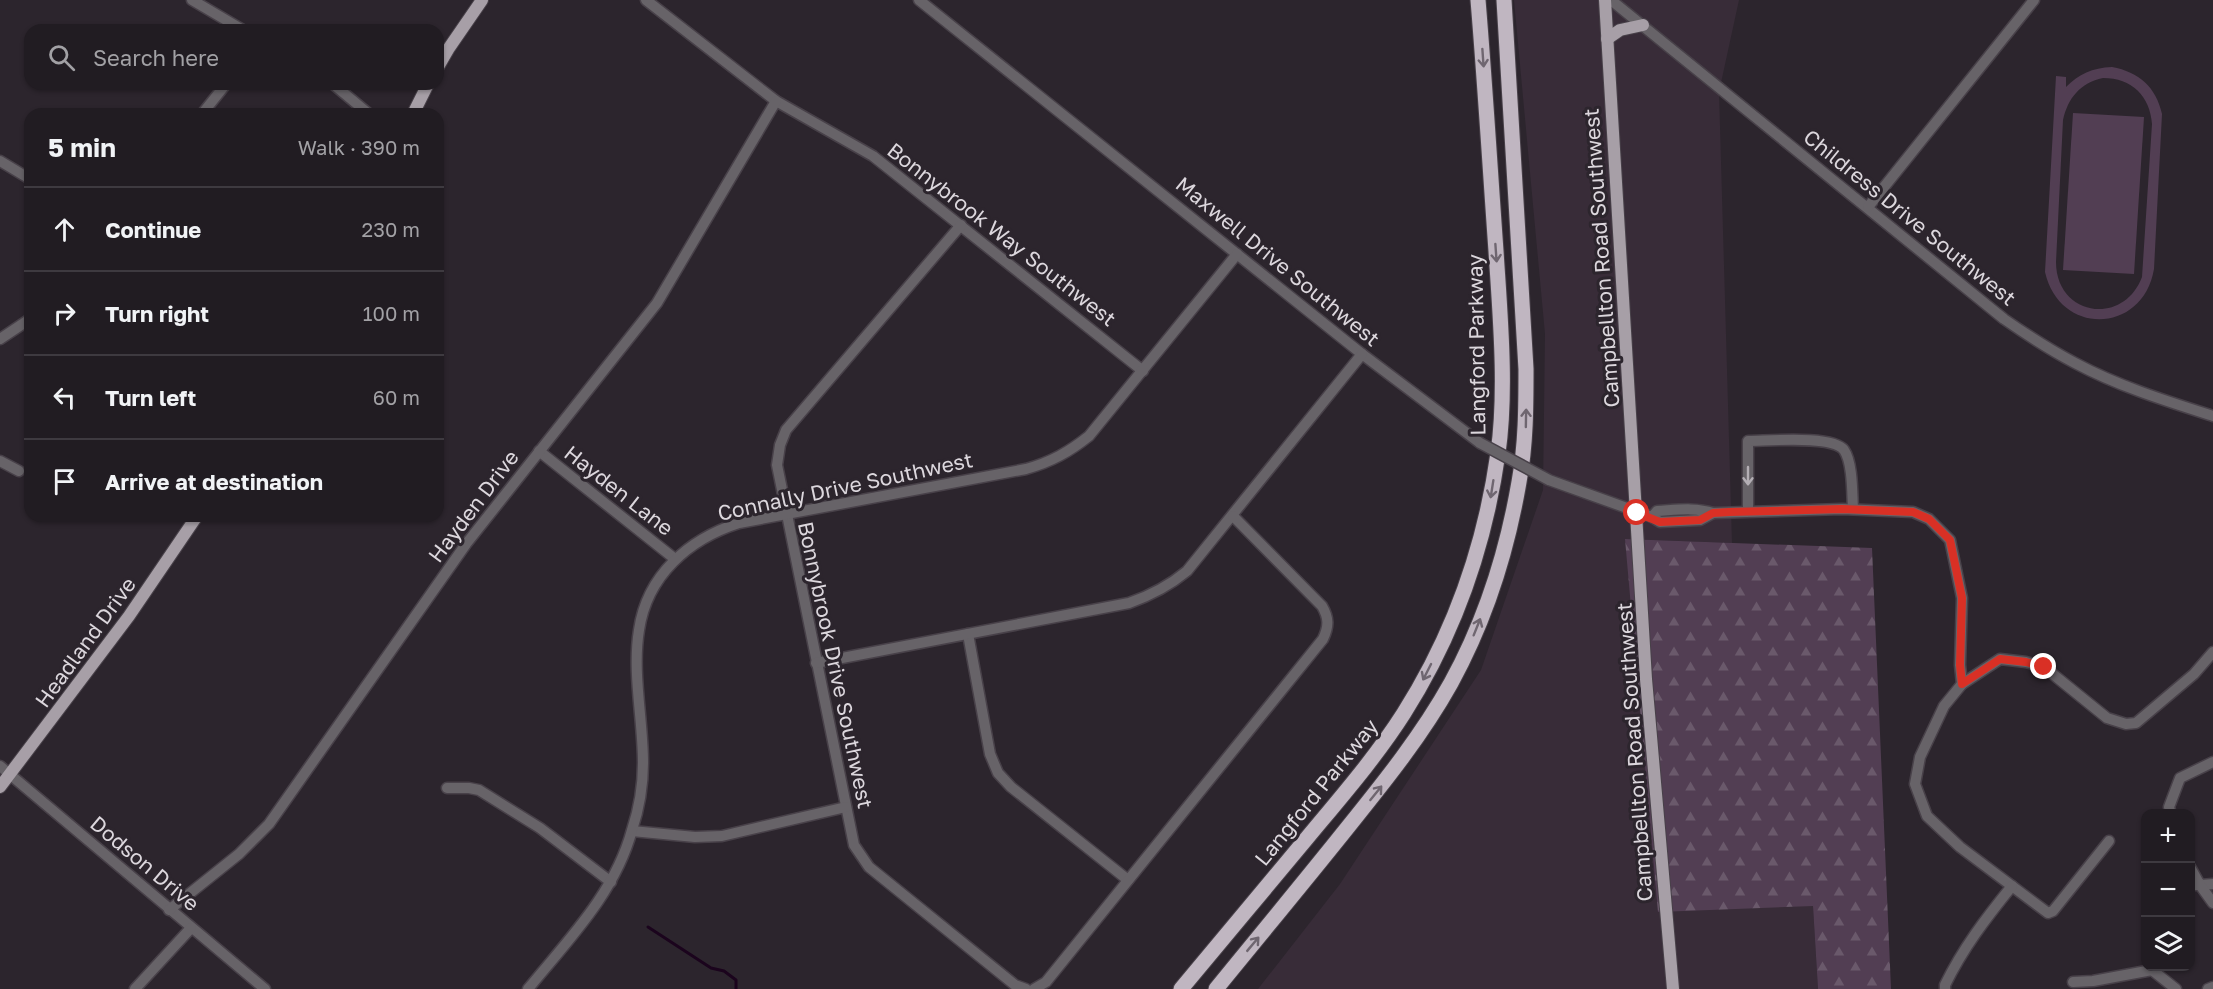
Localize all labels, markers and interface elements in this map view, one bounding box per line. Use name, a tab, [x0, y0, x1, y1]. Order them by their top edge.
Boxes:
search box	[24, 24, 444, 90]
icon: search	[45, 41, 78, 74]
text: Search here	[93, 44, 219, 71]
one-way arrow	[1477, 48, 1488, 68]
street label: Campbellton Road Southwest	[1578, 107, 1624, 409]
street label: Childress Drive Southwest	[1799, 123, 2021, 311]
text: 5 min	[48, 132, 116, 163]
text: Walk · 390 m	[298, 135, 420, 159]
street label: Bonnybrook Way Southwest	[882, 137, 1122, 331]
street label: Maxwell Drive Southwest	[1171, 171, 1385, 351]
icon: ahead	[48, 213, 81, 246]
text: Continue	[105, 216, 201, 243]
text: 230 m	[362, 217, 420, 241]
one-way arrow	[1491, 242, 1502, 262]
street label: Langford Parkway	[1461, 254, 1491, 436]
icon: right	[48, 297, 81, 330]
text: Turn right	[105, 300, 209, 327]
text: 100 m	[363, 301, 420, 325]
icon: left	[48, 381, 81, 414]
text: Turn left	[105, 384, 196, 411]
text: 60 m	[373, 385, 420, 409]
one-way arrow	[1520, 408, 1531, 428]
street label: Hayden Lane	[559, 439, 679, 541]
street label: Hayden Drive	[422, 445, 524, 567]
street label: Connally Drive Southwest	[715, 446, 975, 526]
icon: arrive	[48, 465, 81, 498]
one-way arrow	[1742, 466, 1754, 486]
text: Arrive at destination	[105, 468, 323, 495]
one-way arrow	[1486, 479, 1497, 499]
route start	[1623, 499, 1649, 525]
street label: Bonnybrook Drive Southwest	[793, 519, 879, 811]
street label: Headland Drive	[29, 572, 141, 712]
street label: Campbellton Road Southwest	[1611, 601, 1657, 903]
one-way arrow	[1472, 618, 1483, 637]
route end	[2030, 653, 2056, 679]
one-way arrow	[1421, 663, 1432, 681]
street label: Langford Parkway	[1249, 713, 1383, 871]
one-way arrow	[1369, 785, 1382, 801]
map controls	[2141, 809, 2195, 971]
button: +	[2141, 809, 2195, 863]
street label: Dodson Drive	[85, 810, 205, 916]
button: −	[2141, 863, 2195, 917]
button: layers	[2141, 917, 2195, 971]
one-way arrow	[1246, 936, 1259, 952]

